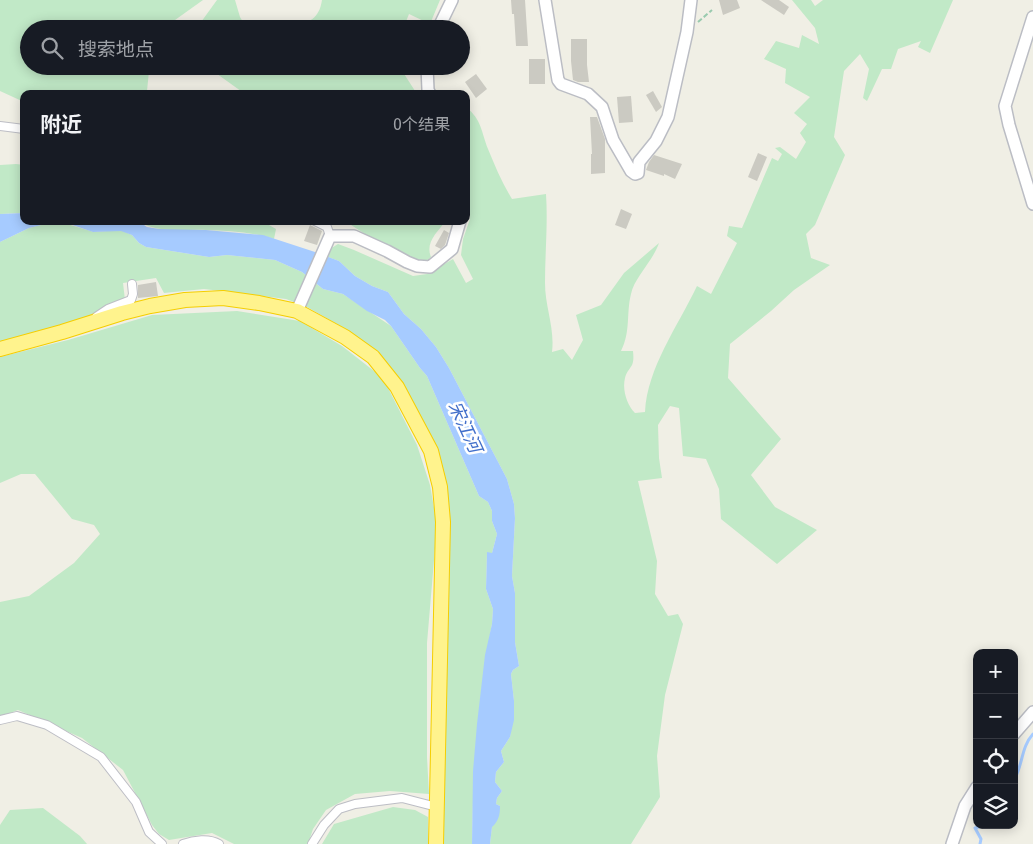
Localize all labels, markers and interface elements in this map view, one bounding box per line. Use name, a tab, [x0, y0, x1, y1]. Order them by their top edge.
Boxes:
search box	[20, 20, 470, 75]
icon: search	[38, 34, 66, 62]
text: 搜索地点	[78, 38, 154, 61]
text: 附近	[40, 112, 82, 138]
text: 0个结果	[393, 115, 450, 134]
water label: 宋江河	[444, 398, 488, 459]
map controls	[973, 649, 1018, 829]
button: +	[973, 649, 1018, 694]
button: −	[973, 694, 1018, 739]
button: locate	[973, 739, 1018, 784]
button: layers	[973, 784, 1018, 829]

